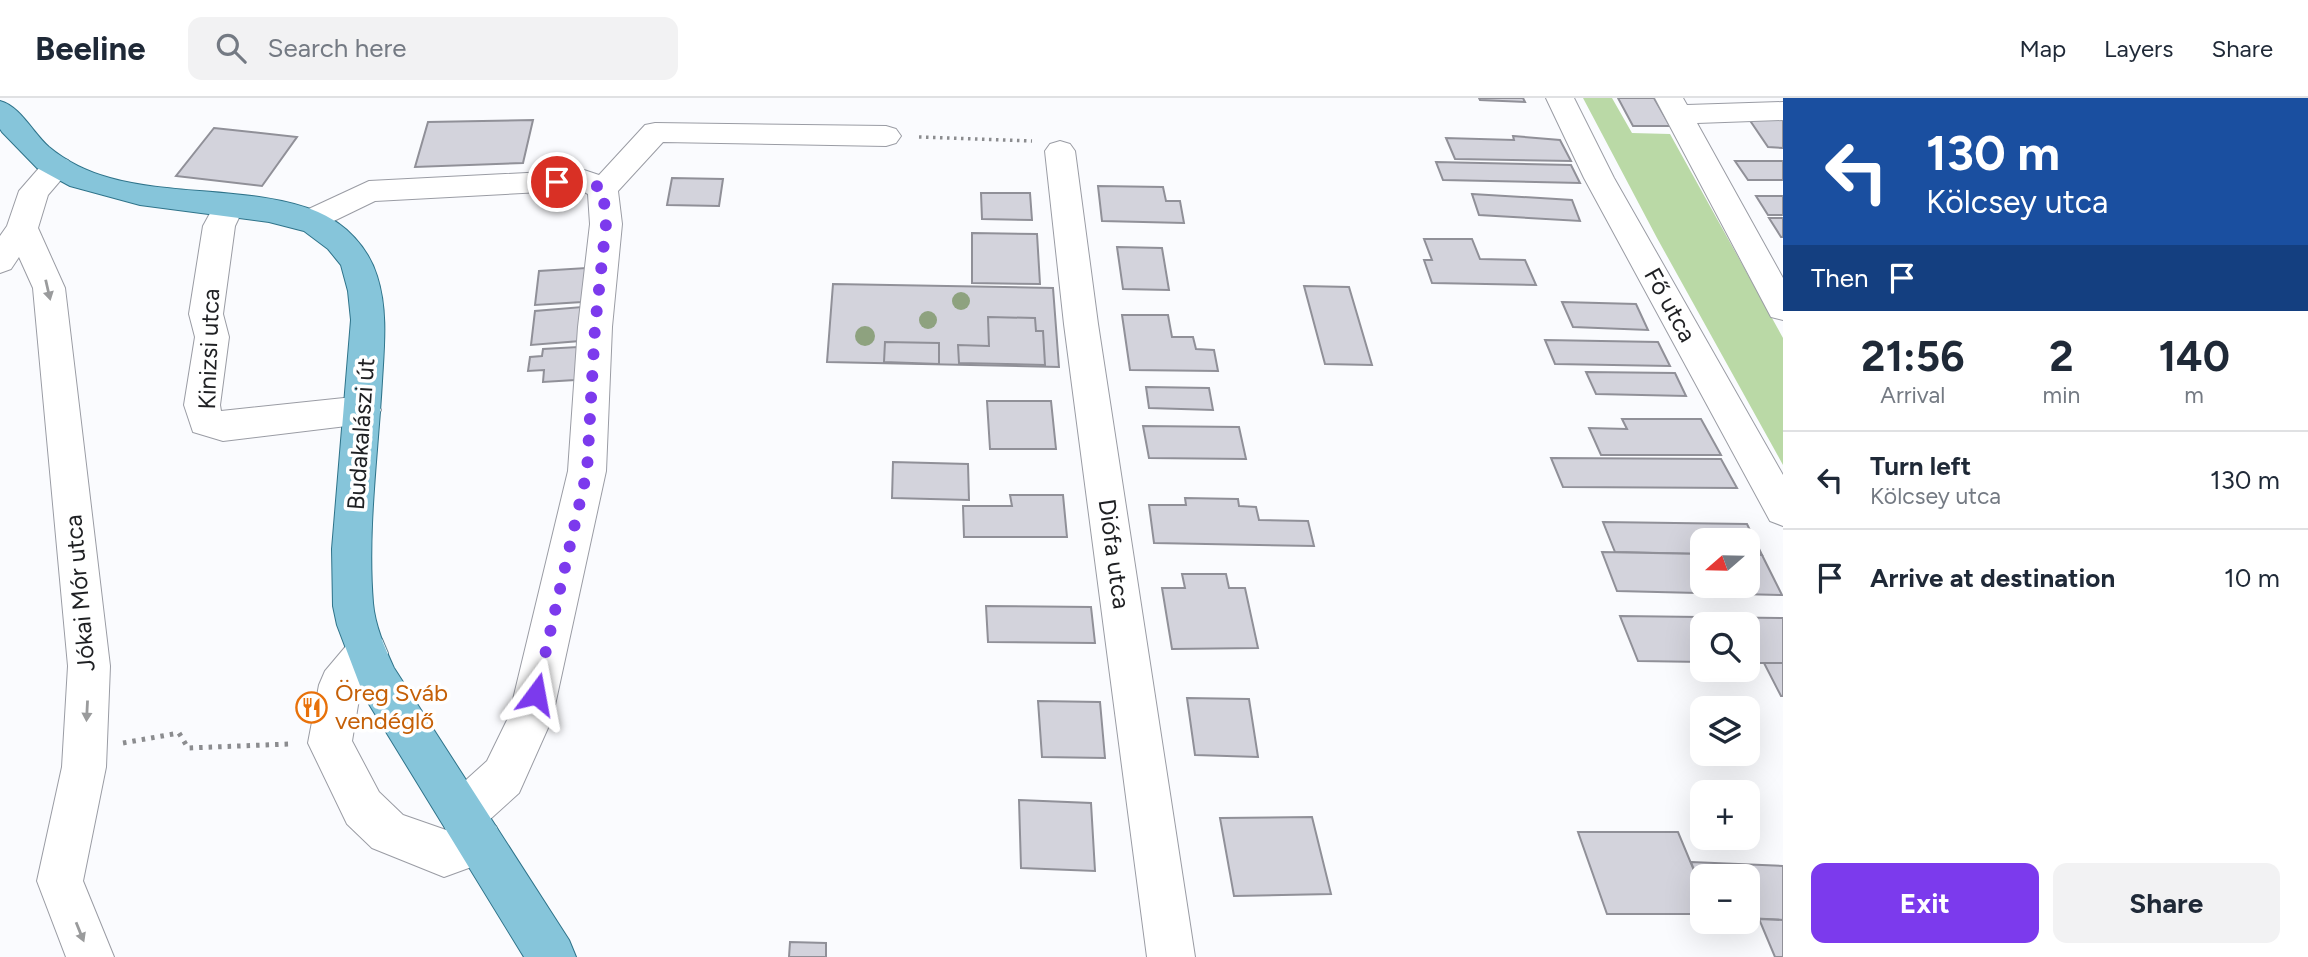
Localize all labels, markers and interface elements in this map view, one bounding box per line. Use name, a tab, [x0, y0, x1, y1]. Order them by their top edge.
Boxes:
search box	[188, 17, 678, 80]
text: Beeline	[35, 29, 146, 68]
icon: search	[212, 29, 250, 67]
text: Search here	[268, 32, 406, 64]
text: Map	[2019, 34, 2066, 63]
text: Layers	[2104, 34, 2173, 63]
text: Share	[2211, 34, 2273, 63]
text: 130 m	[1926, 123, 2060, 182]
icon: left	[1811, 126, 1902, 217]
pin	[527, 152, 587, 212]
icon: arrive	[538, 163, 576, 201]
text: Kölcsey utca	[1926, 183, 2108, 221]
icon: arrive	[1883, 259, 1921, 297]
text: Then	[1811, 262, 1869, 294]
street label: Fő utca	[1638, 263, 1703, 347]
one-way arrow	[42, 280, 53, 302]
street label: Kinizsi utca	[192, 288, 225, 410]
text: 21:56	[1861, 331, 1965, 382]
text: 2	[2049, 331, 2074, 382]
text: 140	[2158, 331, 2230, 382]
street label: Budakalászi út	[341, 357, 380, 511]
text: Arrival	[1880, 381, 1945, 409]
text: min	[2043, 381, 2080, 409]
text: m	[2184, 381, 2204, 409]
text: Turn left	[1870, 450, 1971, 482]
icon: left	[1811, 461, 1849, 499]
text: 130 m	[2210, 464, 2280, 496]
text: Kölcsey utca	[1870, 482, 2001, 510]
street label: Diófa utca	[1092, 497, 1137, 611]
street label: Jókai Mór utca	[58, 513, 101, 673]
north arrow	[1690, 528, 1760, 598]
map controls	[1690, 528, 1760, 934]
icon: arrive	[1811, 559, 1849, 597]
text: Arrive at destination	[1870, 562, 2115, 594]
text: 10 m	[2224, 562, 2280, 594]
button: search	[1690, 612, 1760, 682]
position arrow	[499, 657, 573, 731]
place label: Öreg Sváb vendéglő	[335, 678, 448, 735]
restaurant icon: Öreg Sváb vendéglő	[295, 690, 329, 724]
button: layers	[1690, 696, 1760, 766]
one-way arrow	[81, 700, 92, 722]
button: +	[1690, 780, 1760, 850]
button: Exit	[1811, 863, 2039, 943]
button: Share	[2053, 863, 2280, 943]
button: −	[1690, 864, 1760, 934]
one-way arrow	[75, 922, 86, 943]

